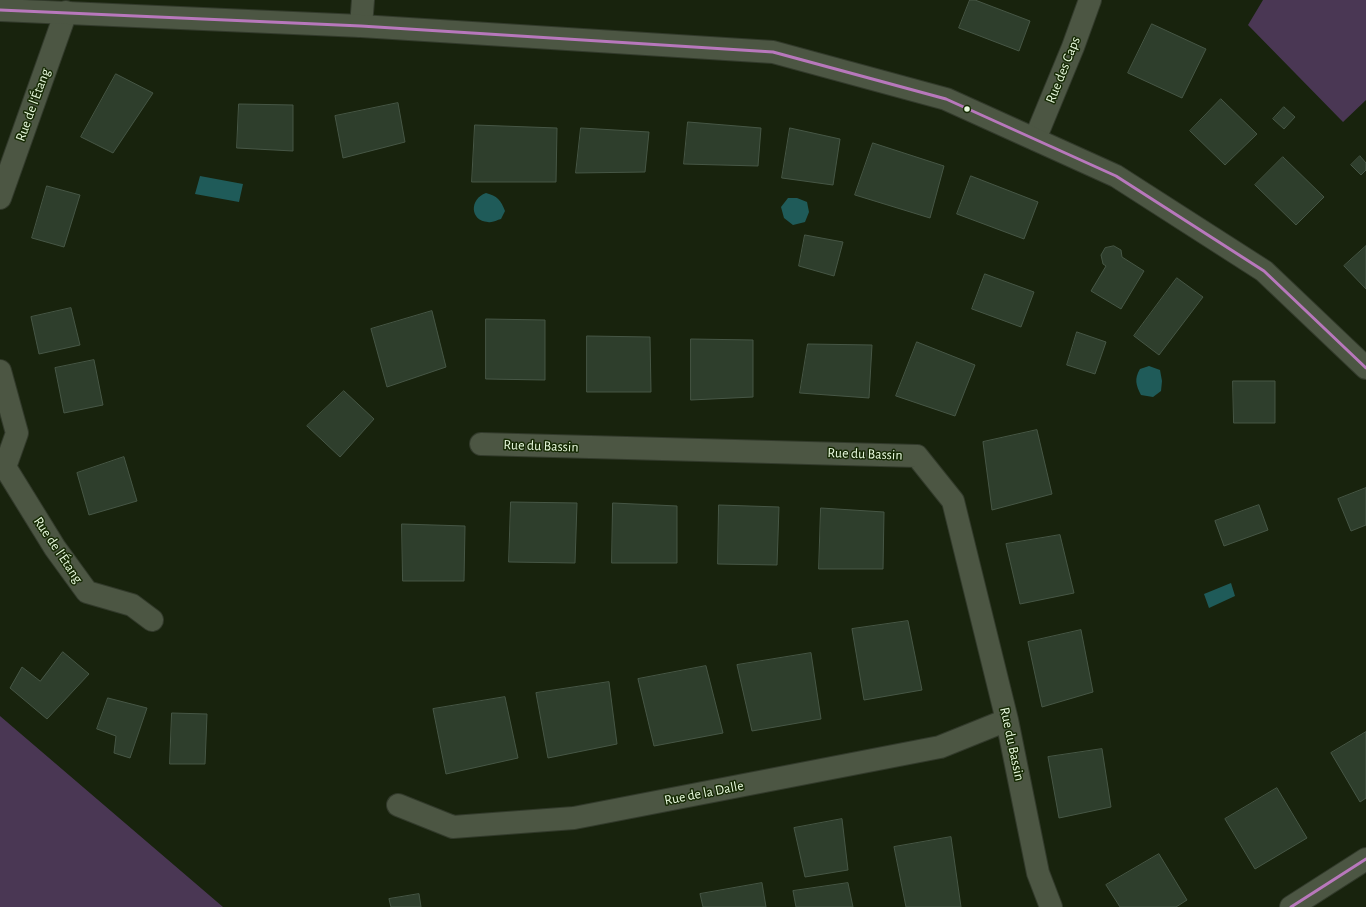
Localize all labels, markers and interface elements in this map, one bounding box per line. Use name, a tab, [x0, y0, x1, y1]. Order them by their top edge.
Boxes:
street label: Rue des Caps	[1042, 34, 1084, 106]
street label: Rue de l'Étang	[12, 66, 54, 144]
unlabelled marker	[962, 104, 972, 114]
street label: Rue du Bassin	[503, 436, 579, 456]
street label: Rue du Bassin	[827, 444, 903, 464]
street label: Rue de l'Étang	[30, 514, 86, 586]
street label: Rue du Bassin	[996, 706, 1028, 782]
street label: Rue de la Dalle	[663, 777, 745, 809]

